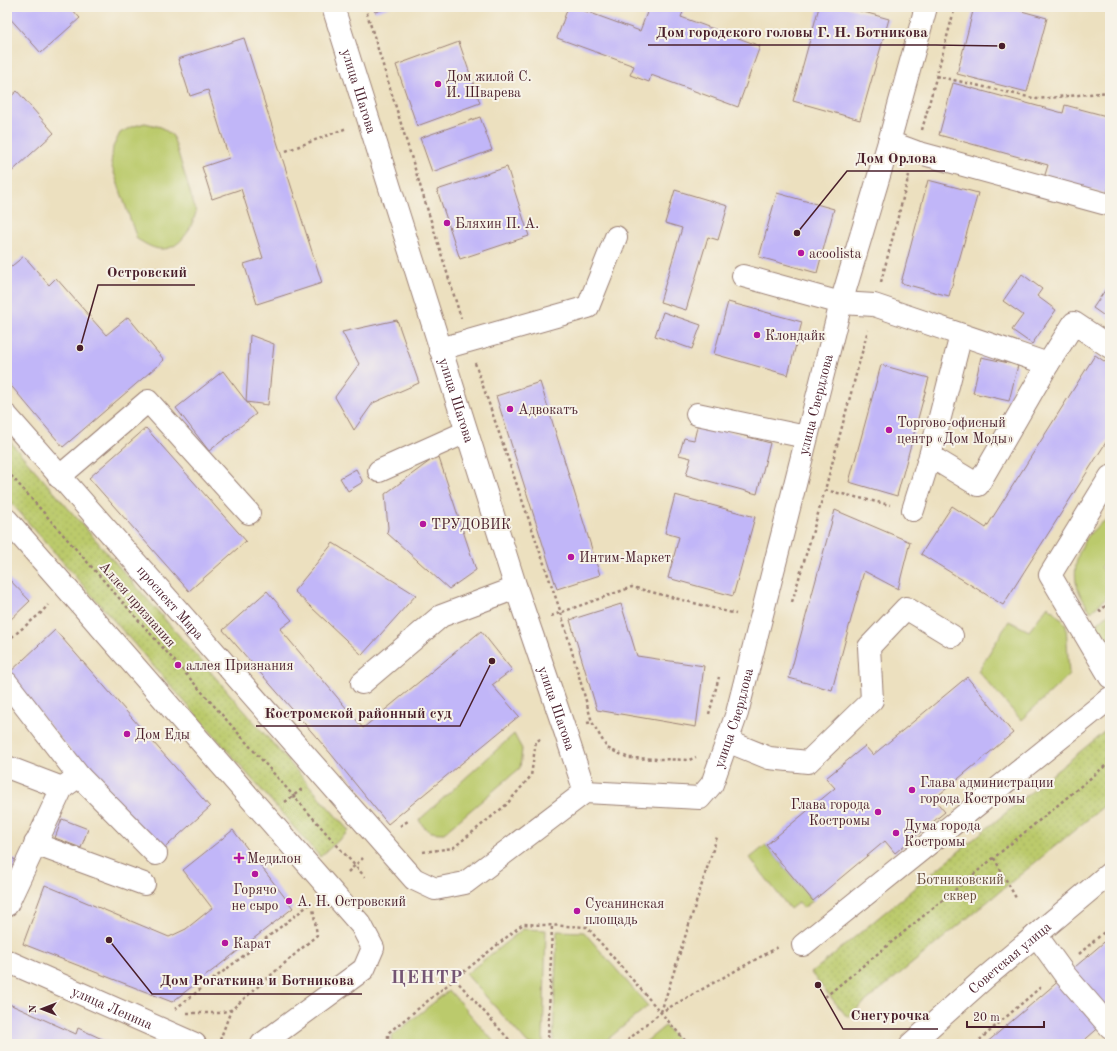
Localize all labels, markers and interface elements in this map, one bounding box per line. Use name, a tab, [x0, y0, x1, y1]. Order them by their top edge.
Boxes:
callout: Дом городского головы Г. Н. Ботникова	[648, 18, 936, 45]
text: Дом городского головы Г. Н. Ботникова	[656, 26, 928, 41]
street label: улица Шагова	[339, 47, 378, 135]
place label: Дом жилой С. И. Шварева	[446, 70, 532, 100]
marker: Дом жилой С. И. Шварева	[433, 79, 443, 89]
callout: Дом Орлова	[847, 144, 945, 171]
text: Дом Орлова	[855, 152, 937, 167]
place label: Бляхин П. А.	[455, 217, 539, 231]
marker: Бляхин П. А.	[442, 218, 452, 228]
place label: acoolista	[809, 247, 861, 261]
marker: acoolista	[796, 248, 806, 258]
callout: Островский	[98, 258, 195, 285]
text: Островский	[107, 266, 187, 281]
place label: Клондайк	[765, 329, 825, 343]
marker: Клондайк	[752, 330, 762, 340]
street label: улица Свердлова	[797, 353, 836, 457]
street label: улица Шагова	[436, 356, 476, 444]
place label: Адвокатъ	[518, 403, 578, 417]
marker: Адвокатъ	[505, 404, 515, 414]
place label: Торгово-офисный центр «Дом Моды»	[897, 416, 1014, 446]
marker: Торгово-офисный центр «Дом Моды»	[884, 425, 894, 435]
place label: ТРУДОВИК	[431, 518, 511, 532]
marker: ТРУДОВИК	[418, 519, 428, 529]
place label: Интим-Маркет	[579, 551, 671, 565]
marker: Интим-Маркет	[566, 552, 576, 562]
street label: Аллея признания	[97, 559, 178, 650]
street label: проспект Мира	[134, 563, 206, 643]
place label: аллея Признания	[186, 659, 294, 673]
marker: аллея Признания	[173, 660, 183, 670]
street label: улица Шагова	[535, 664, 577, 752]
street label: улица Свердлова	[712, 667, 756, 770]
callout: Костромской районный суд	[256, 699, 460, 726]
text: Костромской районный суд	[264, 707, 452, 722]
place label: Дом Еды	[135, 728, 190, 742]
marker: Дом Еды	[122, 729, 132, 739]
place label: Глава администрации города Костромы	[920, 776, 1053, 806]
marker: Глава администрации города Костромы	[907, 785, 917, 795]
place label: Глава города Костромы	[791, 798, 870, 828]
marker: Глава города Костромы	[873, 807, 883, 817]
place label: Дума города Костромы	[904, 819, 981, 849]
marker: Дума города Костромы	[891, 828, 901, 838]
place label: Медилон	[247, 852, 302, 866]
marker: Медилон	[234, 853, 244, 863]
marker: Горячо не сыро	[250, 869, 260, 879]
park label: Ботниковский сквер	[916, 873, 1004, 903]
place label: Горячо не сыро	[232, 883, 278, 913]
place label: А. Н. Островский	[297, 895, 406, 909]
marker: А. Н. Островский	[284, 896, 294, 906]
place label: Сусанинская площадь	[585, 897, 664, 927]
marker: Сусанинская площадь	[572, 906, 582, 916]
street label: Советская улица	[966, 920, 1054, 997]
place label: Карат	[233, 937, 271, 951]
marker: Карат	[220, 938, 230, 948]
callout: Дом Рогаткина и Ботникова	[152, 967, 362, 994]
district label: ЦЕНТР	[391, 969, 463, 987]
text: Дом Рогаткина и Ботникова	[160, 974, 354, 989]
street label: улица Ленина	[69, 984, 154, 1032]
north arrow	[22, 989, 62, 1029]
callout: Снегурочка	[843, 1002, 938, 1029]
scale bar	[967, 1003, 1044, 1029]
text: N	[28, 1004, 39, 1013]
text: Снегурочка	[850, 1009, 930, 1024]
text: 20 m	[973, 1012, 1000, 1024]

